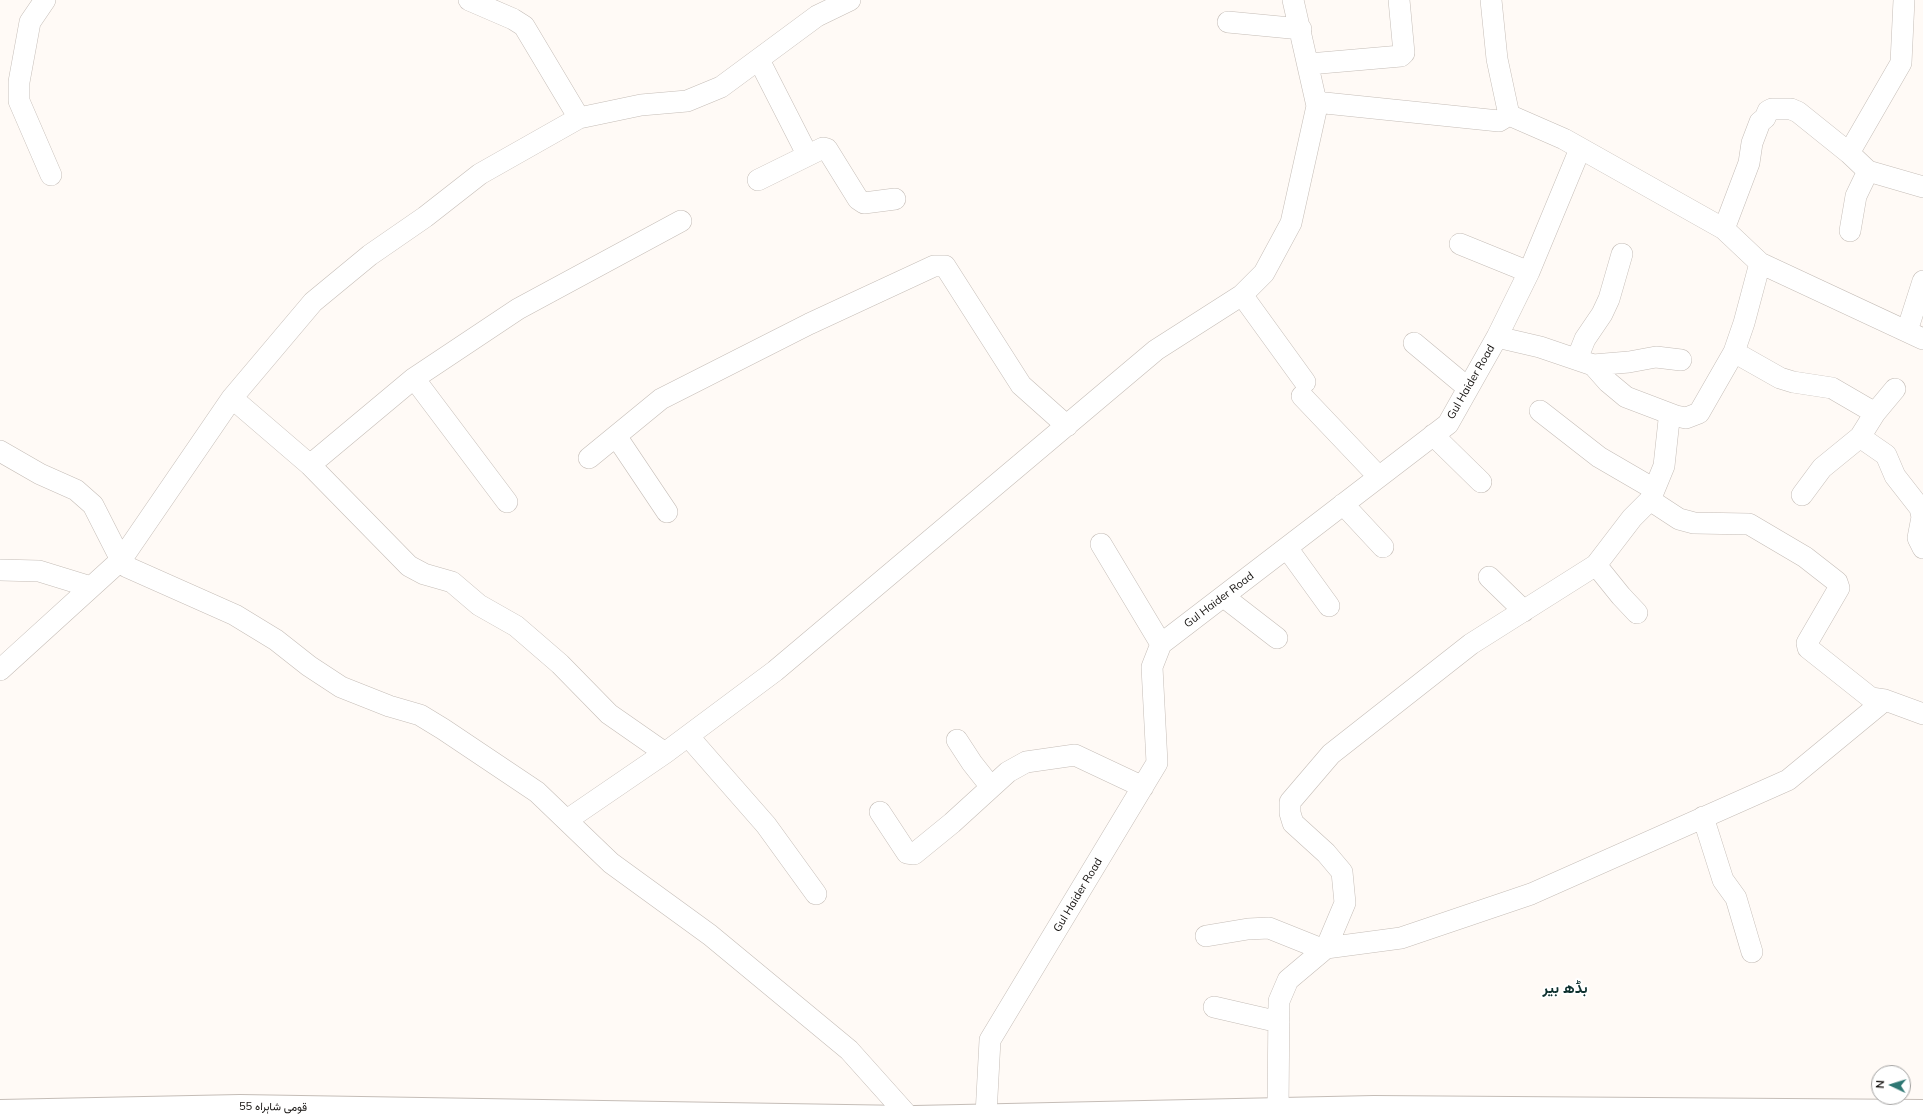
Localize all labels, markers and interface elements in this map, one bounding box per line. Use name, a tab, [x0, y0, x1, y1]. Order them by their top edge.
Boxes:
street label: Gul Haider Road	[1444, 342, 1498, 422]
street label: Gul Haider Road	[1182, 569, 1256, 631]
street label: Gul Haider Road	[1051, 856, 1105, 934]
district label: بڈھ بیر	[1543, 979, 1587, 997]
north arrow	[1871, 1065, 1911, 1105]
text: N	[1873, 1080, 1887, 1089]
street label: قومی شاہراہ 55	[239, 1100, 307, 1114]

